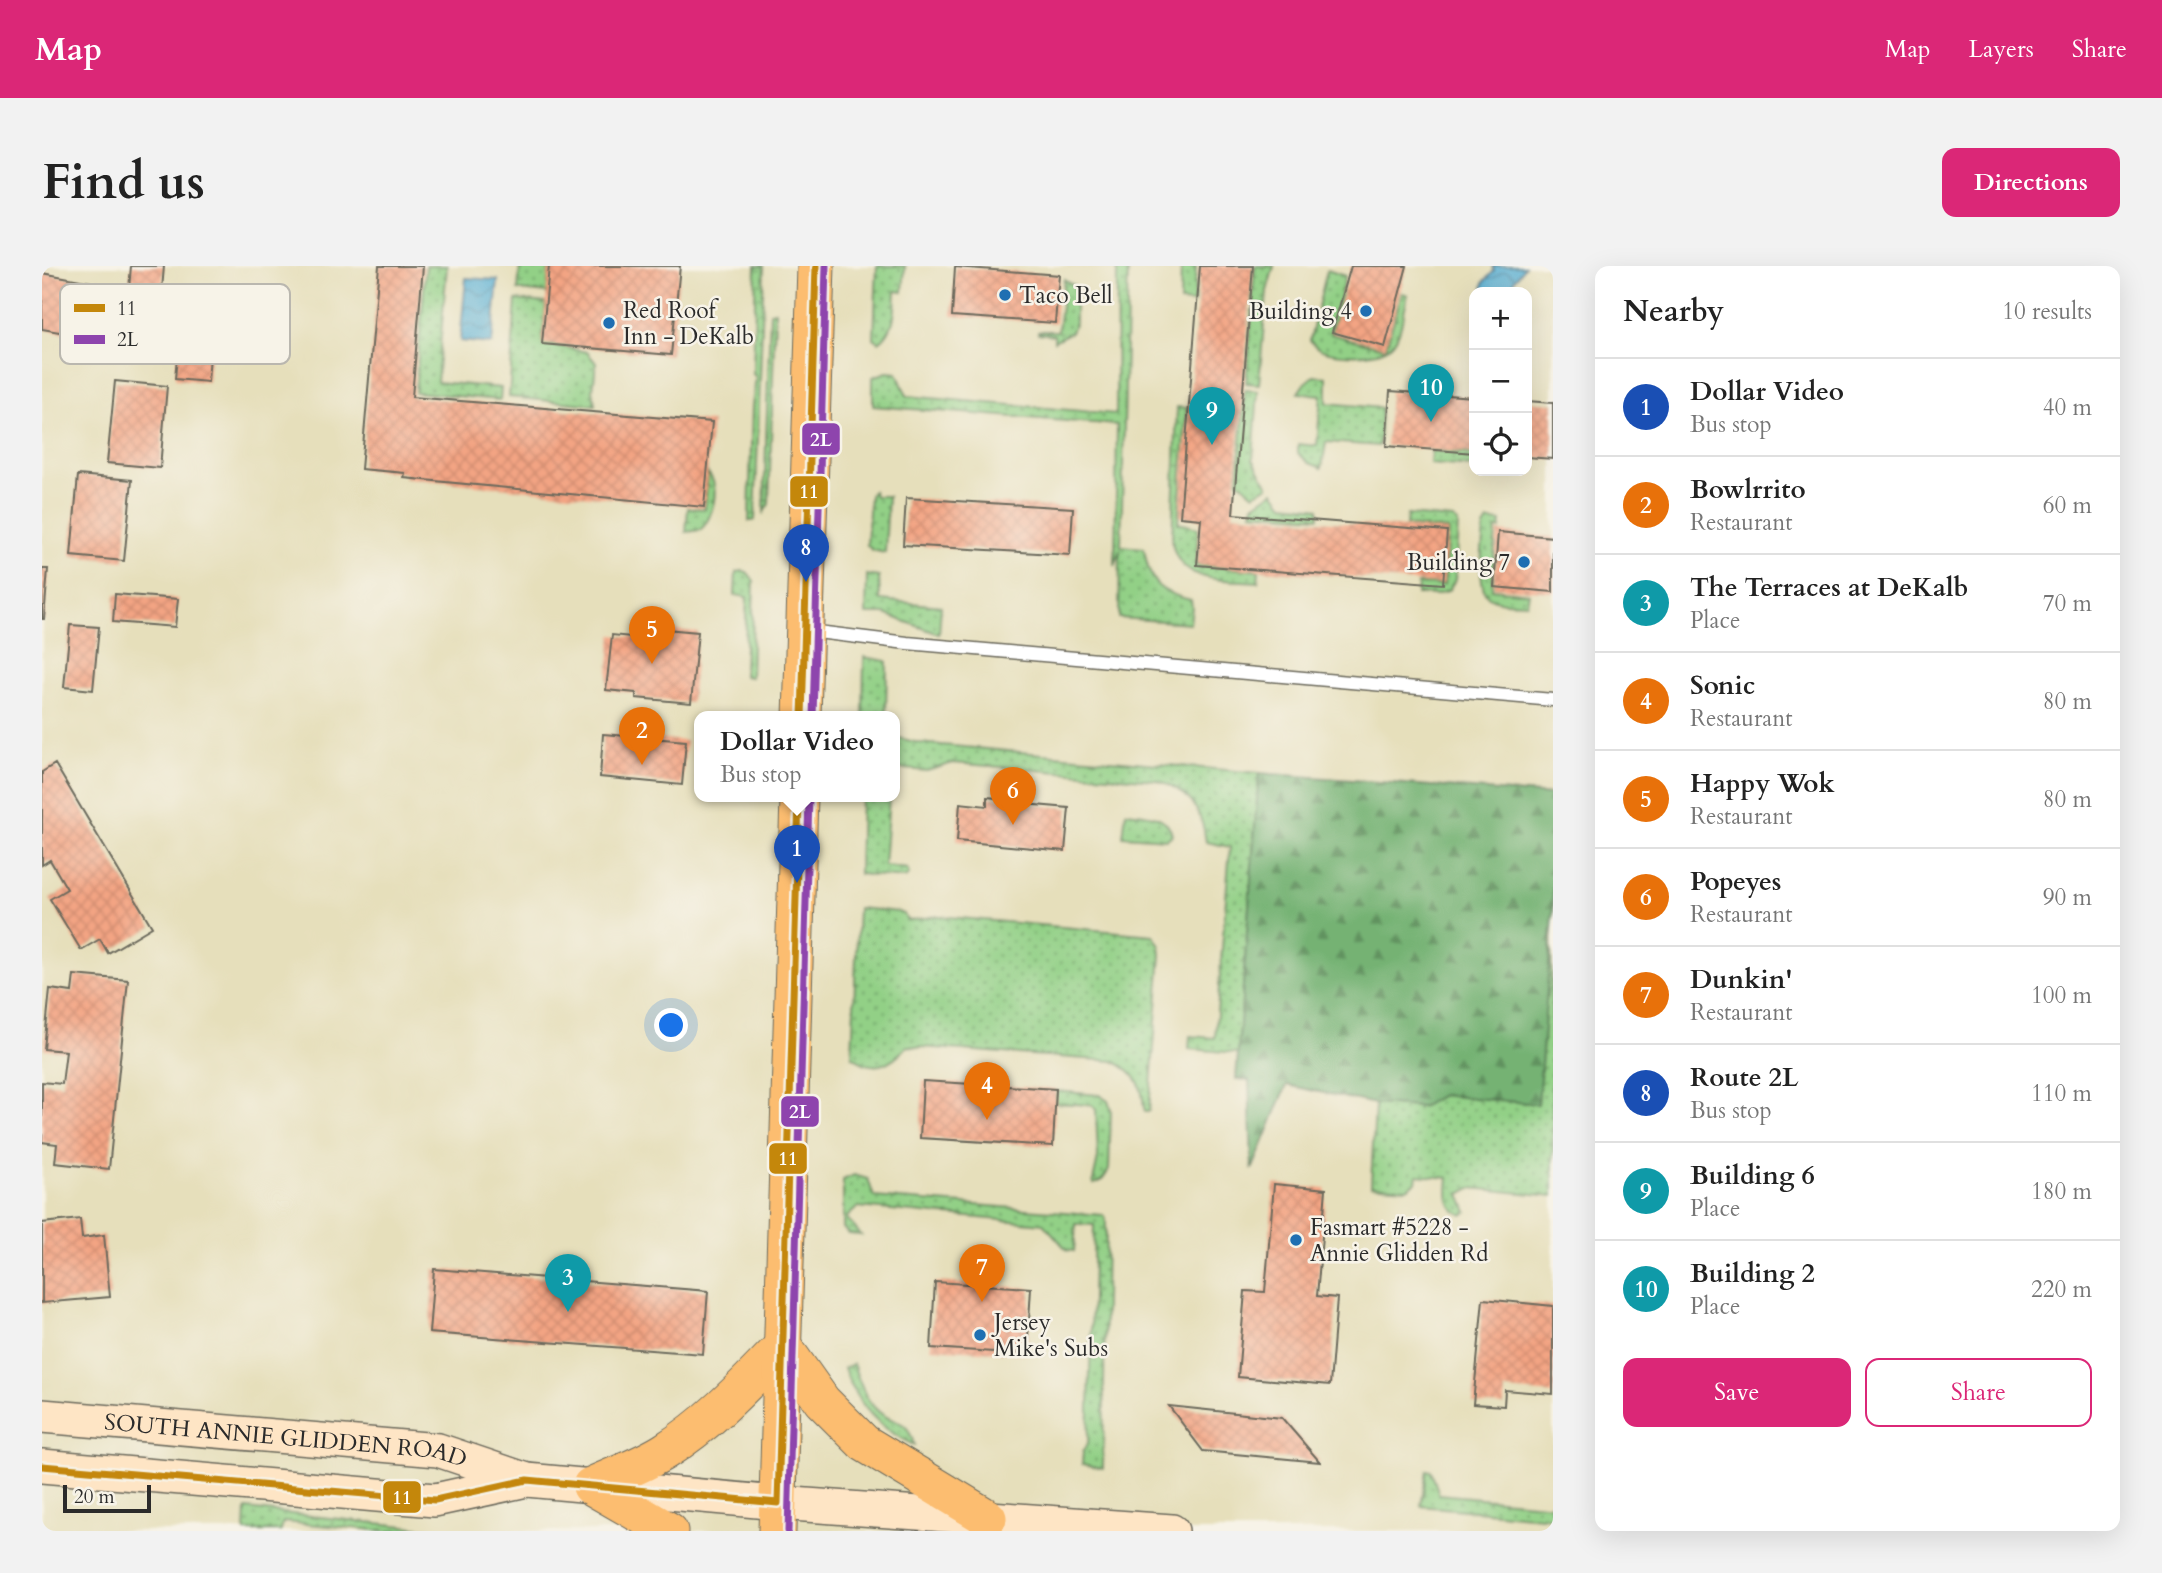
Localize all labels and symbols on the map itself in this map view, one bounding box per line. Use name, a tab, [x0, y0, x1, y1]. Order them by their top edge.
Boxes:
place label: Taco Bell	[1019, 280, 1113, 311]
legend	[60, 284, 290, 364]
marker: Taco Bell	[997, 287, 1013, 303]
place label: Red Roof Inn - DeKalb	[623, 295, 754, 352]
text: 11	[117, 296, 136, 322]
place label: Building 4	[1249, 296, 1352, 327]
marker: Building 4	[1358, 303, 1374, 319]
marker: Red Roof Inn - DeKalb	[601, 315, 617, 331]
text: 2L	[117, 327, 139, 353]
pin: 10	[1408, 364, 1454, 422]
pin: 9	[1189, 387, 1235, 445]
line badge: 2L	[801, 422, 841, 456]
text: 2L	[810, 427, 832, 453]
line badge: 11	[789, 475, 829, 508]
text: 11	[799, 479, 819, 505]
pin: 8	[783, 524, 829, 582]
place label: Building 7	[1407, 547, 1510, 578]
marker: Building 7	[1516, 554, 1532, 570]
pin: 5	[629, 606, 675, 664]
pin: 2	[619, 707, 665, 765]
pin: 6	[990, 767, 1036, 825]
pin: 1	[774, 825, 820, 883]
your location	[654, 1008, 688, 1042]
pin: 4	[964, 1062, 1010, 1120]
line badge: 2L	[780, 1095, 820, 1128]
text: 2L	[789, 1099, 811, 1125]
line badge: 11	[768, 1142, 808, 1175]
text: 11	[778, 1146, 798, 1172]
place label: Fasmart #5228 - Annie Glidden Rd	[1310, 1212, 1489, 1269]
marker: Fasmart #5228 - Annie Glidden Rd	[1288, 1232, 1304, 1248]
pin: 7	[959, 1244, 1005, 1302]
pin: 3	[545, 1254, 591, 1312]
place label: Jersey Mike's Subs	[991, 1307, 1108, 1364]
marker: Jersey Mike's Subs	[972, 1327, 988, 1343]
street label: SOUTH ANNIE GLIDDEN ROAD	[103, 1406, 471, 1475]
line badge: 11	[382, 1480, 422, 1514]
scale bar	[63, 1482, 150, 1514]
text: 11	[392, 1485, 412, 1511]

